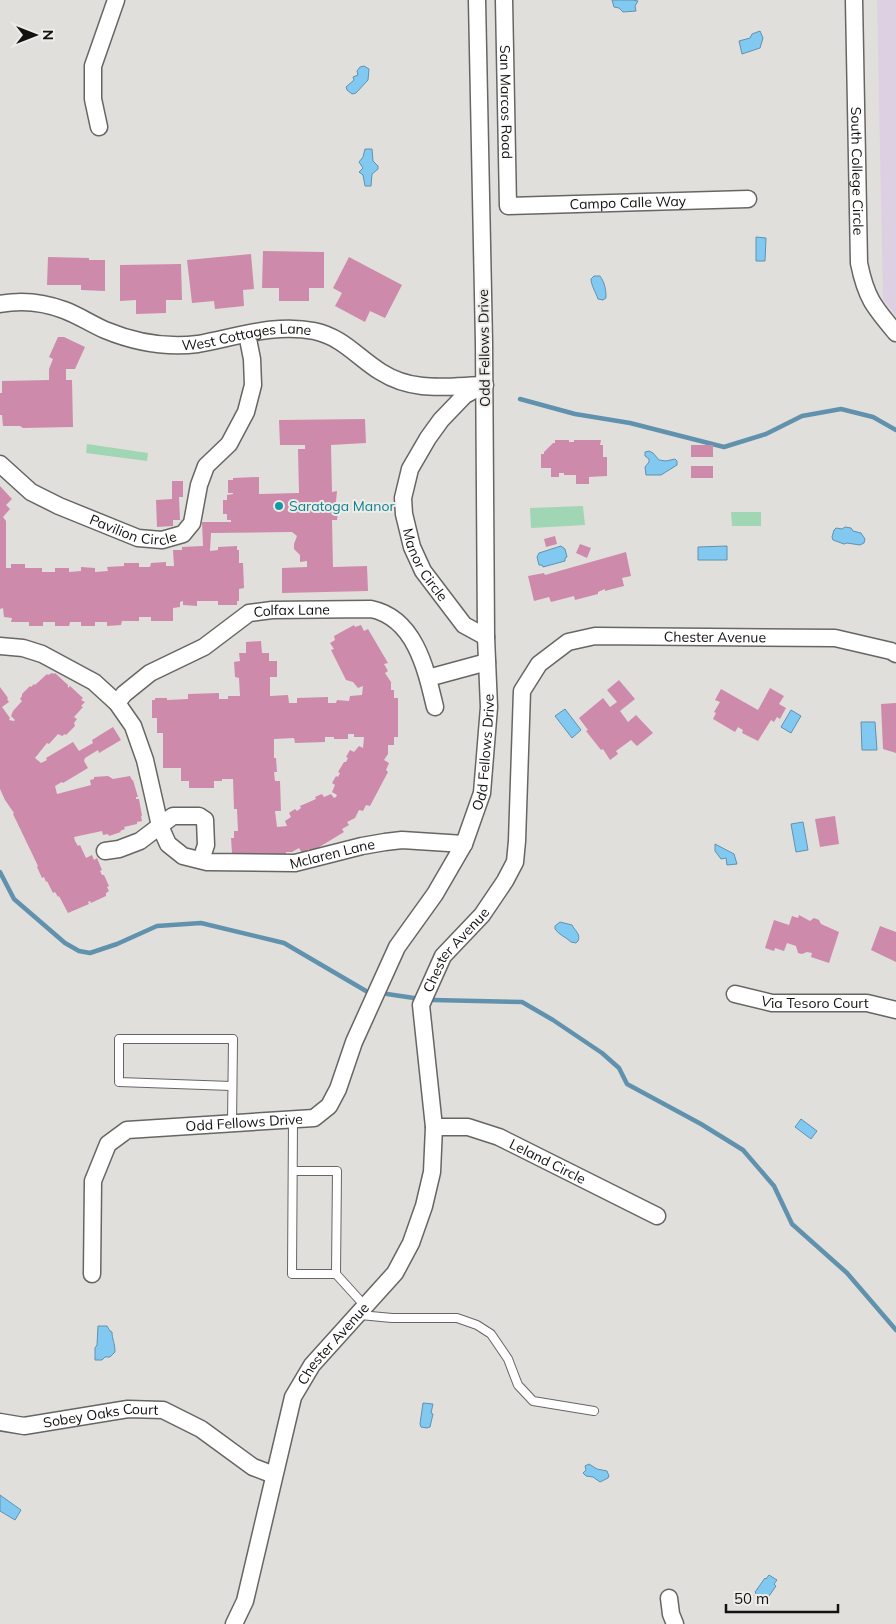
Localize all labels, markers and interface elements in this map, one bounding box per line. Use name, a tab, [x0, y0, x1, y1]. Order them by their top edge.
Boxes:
north arrow	[10, 10, 60, 60]
text: N	[39, 30, 57, 40]
street label: San Marcos Road	[496, 45, 516, 159]
street label: South College Circle	[847, 107, 867, 235]
street label: Campo Calle Way	[569, 192, 687, 213]
street label: Odd Fellows Drive	[474, 289, 494, 407]
street label: West Cottages Lane	[181, 320, 313, 354]
place label: Saratoga Manor	[289, 497, 395, 515]
marker: Saratoga Manor	[273, 500, 285, 512]
street label: Pavilion Circle	[87, 510, 179, 550]
street label: Manor Circle	[399, 526, 452, 605]
street label: Colfax Lane	[252, 600, 330, 621]
street label: Chester Avenue	[664, 628, 766, 646]
street label: Odd Fellows Drive	[467, 693, 498, 813]
street label: Mclaren Lane	[288, 835, 376, 873]
street label: Chester Avenue	[419, 904, 493, 995]
street label: Via Tesoro Court	[759, 992, 869, 1012]
street label: Odd Fellows Drive	[185, 1110, 303, 1135]
street label: Leland Circle	[507, 1135, 589, 1188]
street label: Chester Avenue	[293, 1299, 373, 1388]
street label: Sobey Oaks Court	[42, 1399, 159, 1432]
scale bar	[726, 1582, 838, 1614]
text: 50 m	[734, 1589, 769, 1608]

